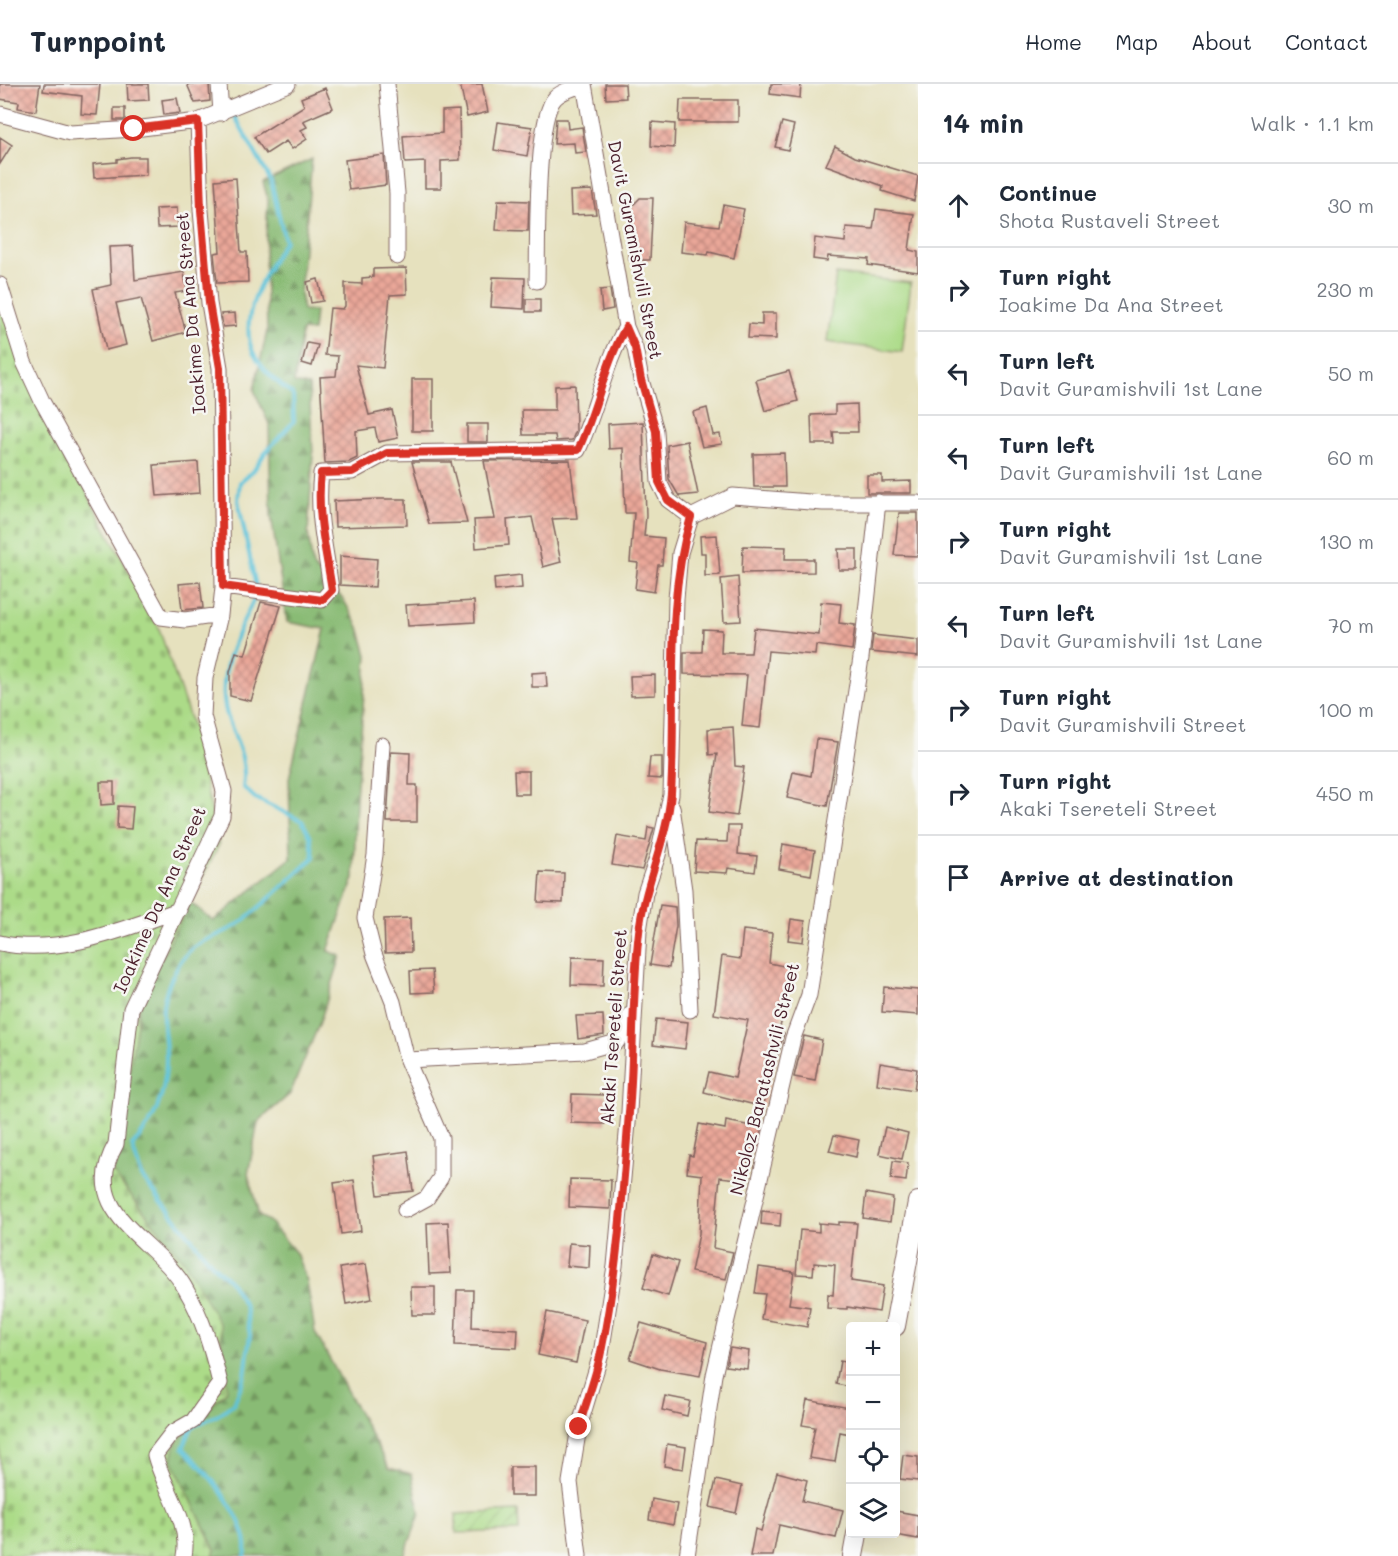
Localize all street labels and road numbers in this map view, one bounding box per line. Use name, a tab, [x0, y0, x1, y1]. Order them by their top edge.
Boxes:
street label: Davit Guramishvili Street	[603, 138, 669, 361]
street label: Ioakime Da Ana Street	[169, 211, 211, 415]
street label: Ioakime Da Ana Street	[107, 802, 211, 997]
street label: Akaki Tsereteli Street	[594, 928, 632, 1126]
street label: Nikoloz Baratashvili Street	[724, 960, 805, 1198]

